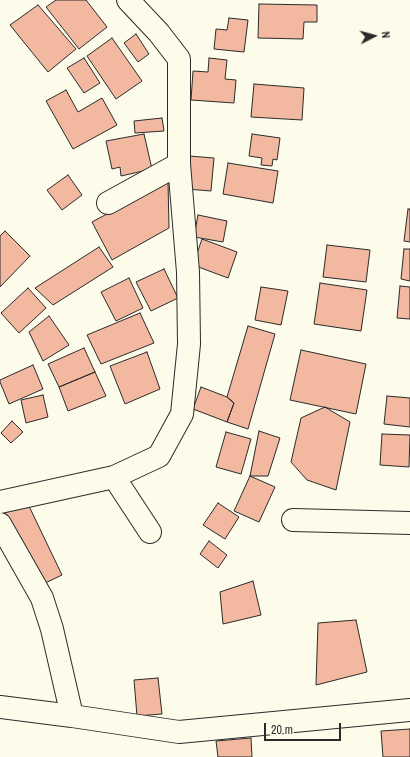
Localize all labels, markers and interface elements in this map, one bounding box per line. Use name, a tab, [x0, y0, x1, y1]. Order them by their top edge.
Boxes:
north arrow	[354, 16, 394, 56]
text: N	[379, 31, 393, 39]
scale bar	[266, 715, 343, 741]
text: 20 m	[271, 722, 293, 738]

